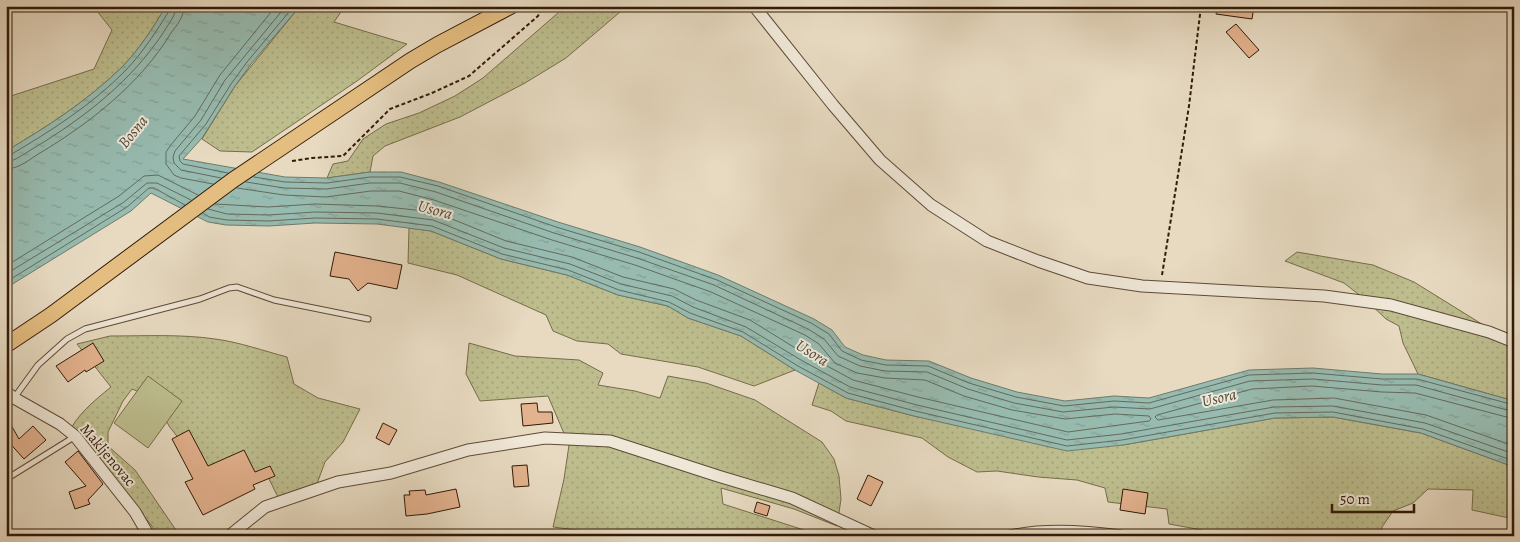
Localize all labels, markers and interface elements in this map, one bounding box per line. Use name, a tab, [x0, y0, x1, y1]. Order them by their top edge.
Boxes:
water label: Bosna	[113, 111, 153, 153]
water label: Usora	[415, 195, 455, 225]
water label: Usora	[791, 334, 833, 372]
water label: Usora	[1199, 383, 1239, 413]
street label: Makljenovac	[76, 419, 140, 491]
scale bar	[1332, 482, 1415, 514]
text: 50 m	[1340, 489, 1370, 509]

